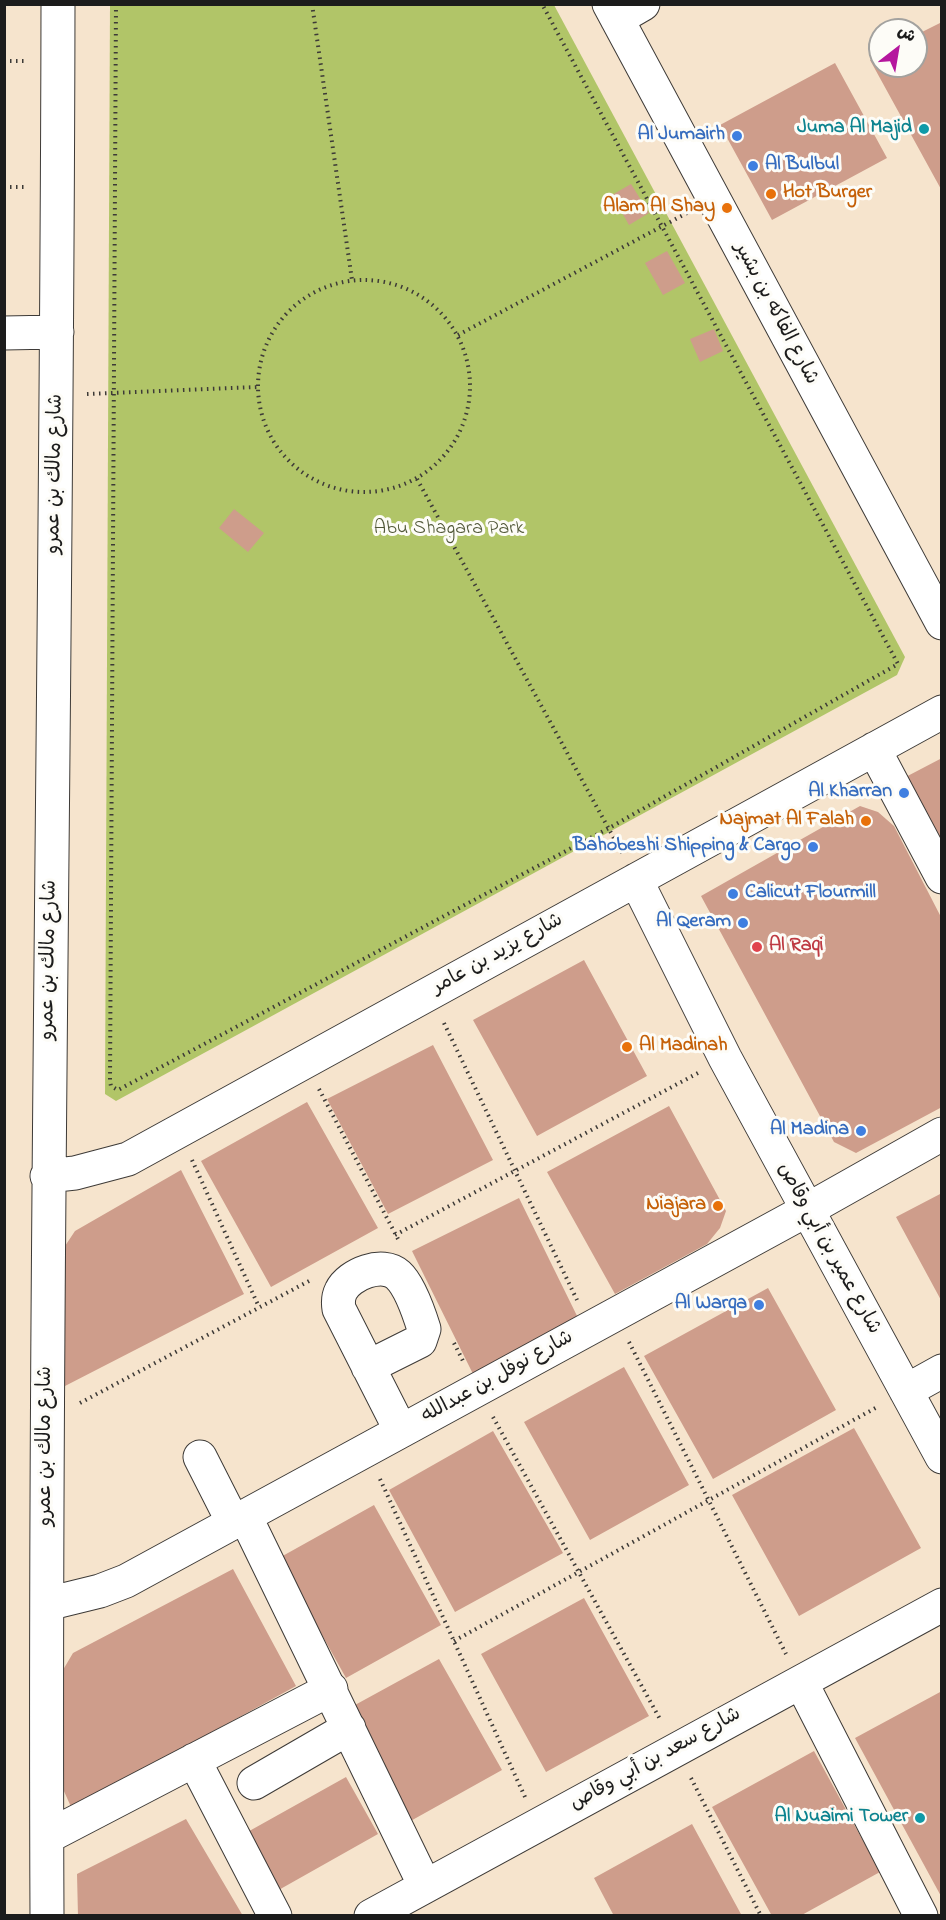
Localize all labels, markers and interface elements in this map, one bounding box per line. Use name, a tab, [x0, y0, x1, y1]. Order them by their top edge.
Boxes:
north arrow	[868, 18, 928, 78]
text: ش	[893, 19, 920, 49]
place label: Juma Al Majid	[797, 117, 912, 141]
marker: Juma Al Majid	[917, 122, 931, 136]
place label: Al Jumairh	[638, 124, 725, 148]
marker: Al Jumairh	[730, 129, 744, 143]
place label: Al Bulbul	[765, 154, 839, 178]
marker: Al Bulbul	[746, 159, 760, 173]
place label: Hot Burger	[783, 182, 872, 206]
marker: Hot Burger	[764, 187, 778, 201]
place label: Alam Al Shay	[603, 196, 715, 220]
marker: Alam Al Shay	[720, 201, 734, 215]
street label: شارع الفاكه بن بشير	[727, 239, 823, 389]
street label: شارع مالك بن عمرو	[43, 394, 69, 554]
park label: Abu Shagara Park	[374, 518, 524, 542]
place label: Al Kharran	[808, 781, 892, 805]
marker: Al Kharran	[897, 786, 911, 800]
place label: Najmat Al Falah	[720, 809, 854, 833]
marker: Najmat Al Falah	[859, 814, 873, 828]
place label: Bahobeshi Shipping & Cargo	[573, 835, 801, 859]
marker: Bahobeshi Shipping & Cargo	[806, 840, 820, 854]
street label: شارع مالك بن عمرو	[37, 880, 63, 1040]
place label: Calicut Flourmill	[745, 882, 876, 906]
marker: Calicut Flourmill	[726, 887, 740, 901]
street label: شارع يزيد بن عامر	[428, 909, 568, 1001]
place label: Al Qeram	[656, 911, 731, 935]
marker: Al Qeram	[736, 916, 750, 930]
place label: Al Raqi	[769, 935, 823, 959]
marker: Al Raqi	[750, 940, 764, 954]
place label: Al Madinah	[639, 1035, 728, 1059]
marker: Al Madinah	[620, 1040, 634, 1054]
place label: Al Madina	[770, 1119, 849, 1143]
marker: Al Madina	[854, 1124, 868, 1138]
street label: شارع عمير بن أبي وقاص	[771, 1159, 885, 1339]
place label: Niajara	[646, 1194, 706, 1218]
marker: Niajara	[711, 1199, 725, 1213]
place label: Al Warqa	[675, 1293, 747, 1317]
marker: Al Warqa	[752, 1298, 766, 1312]
street label: شارع نوفل بن عبدالله	[418, 1326, 578, 1430]
street label: شارع مالك بن عمرو	[35, 1366, 59, 1526]
street label: شارع سعد بن أبي وقاص	[566, 1703, 746, 1817]
place label: Al Nuaimi Tower	[775, 1806, 908, 1830]
marker: Al Nuaimi Tower	[913, 1811, 927, 1825]

